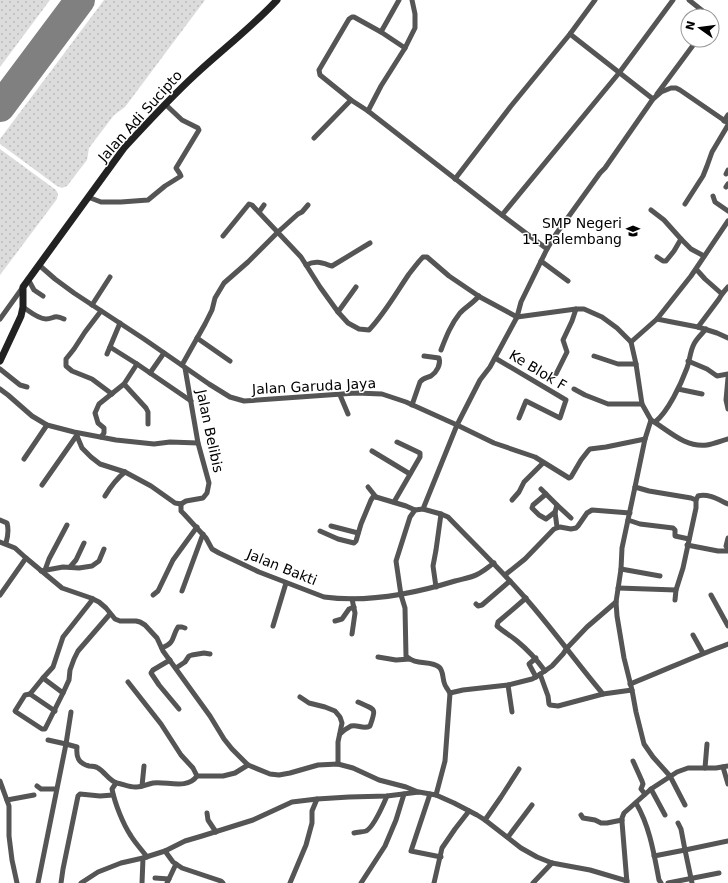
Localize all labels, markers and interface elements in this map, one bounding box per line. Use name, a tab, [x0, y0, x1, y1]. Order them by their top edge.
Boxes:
north arrow	[680, 8, 720, 48]
text: N	[683, 20, 698, 32]
street label: Jalan Adi Sucipto	[94, 67, 185, 166]
place label: SMP Negeri 11 Palembang	[522, 215, 622, 247]
school or university icon: SMP Negeri 11 Palembang	[625, 223, 641, 239]
street label: Ke Blok F	[506, 347, 570, 393]
street label: Jalan Garuda Jaya	[251, 375, 376, 397]
street label: Jalan Belibis	[193, 387, 227, 474]
street label: Jalan Bakti	[244, 545, 319, 588]

